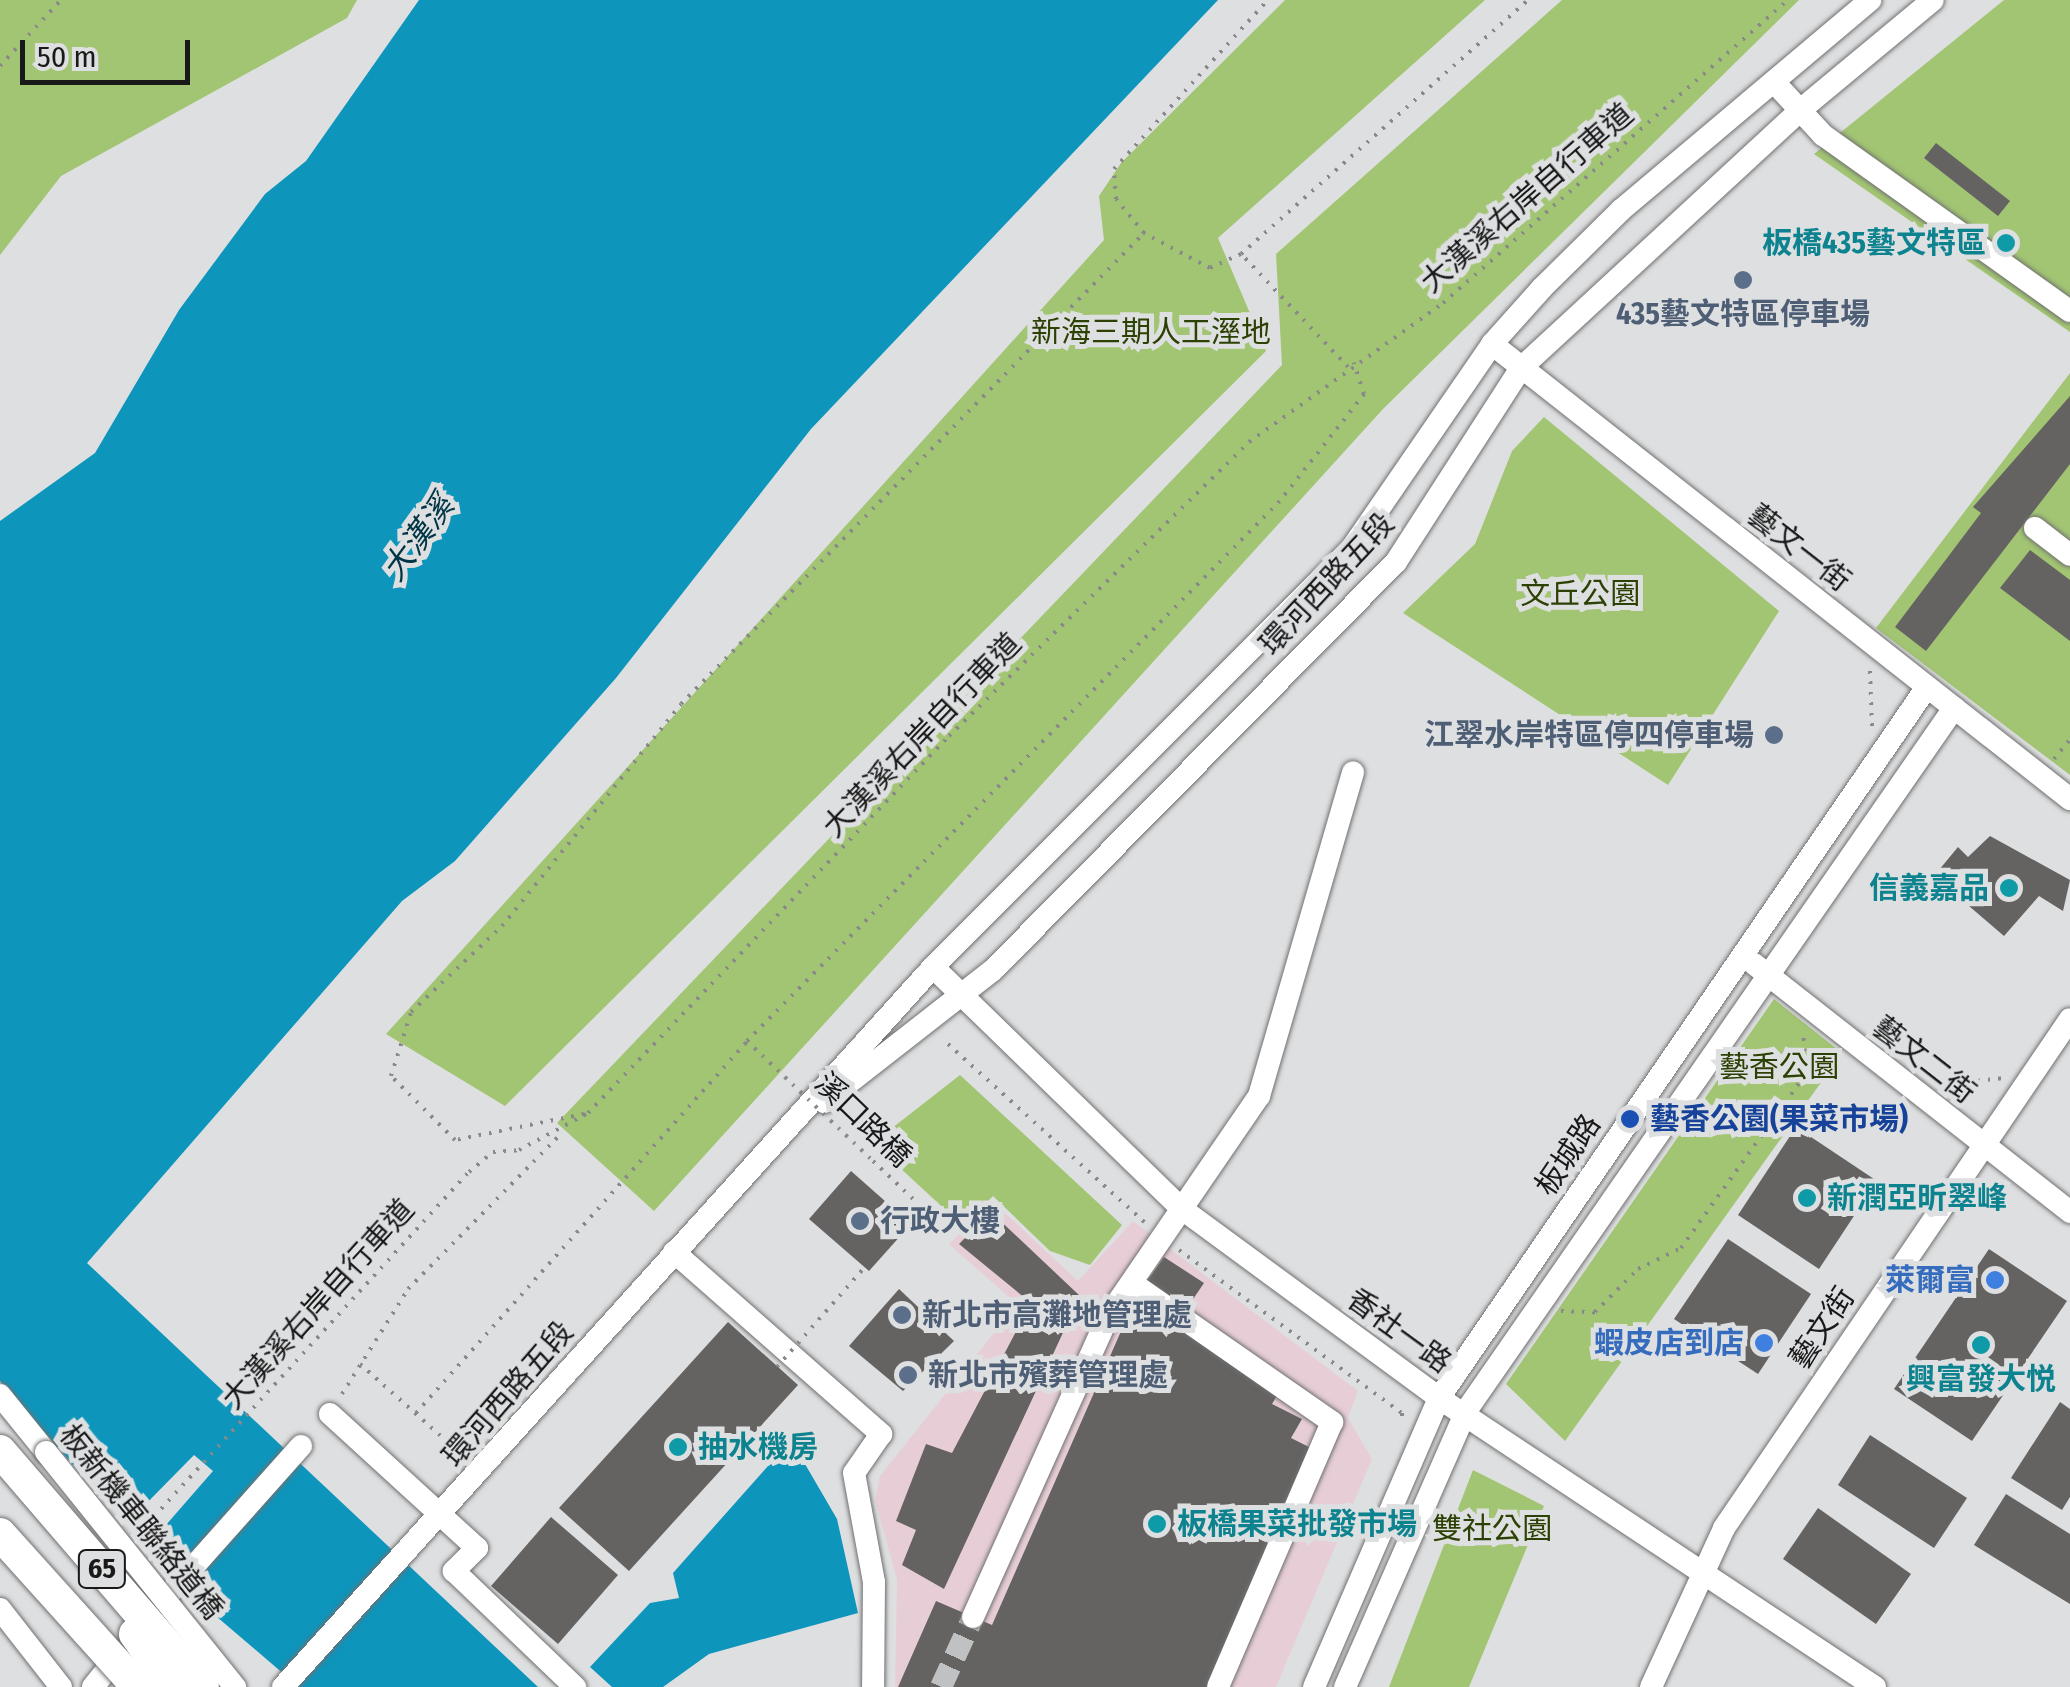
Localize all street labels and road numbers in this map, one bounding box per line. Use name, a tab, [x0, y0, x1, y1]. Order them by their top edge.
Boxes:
street label: 大漢溪右岸自行車道	[1413, 96, 1641, 300]
street label: 藝文一街	[1741, 497, 1857, 599]
street label: 環河西路五段	[1252, 506, 1402, 662]
street label: 大漢溪右岸自行車道	[815, 625, 1029, 845]
street label: 藝文二街	[1866, 1009, 1982, 1111]
street label: 溪口路橋	[807, 1065, 919, 1175]
street label: 板城路	[1528, 1108, 1608, 1202]
street label: 大漢溪右岸自行車道	[214, 1192, 422, 1416]
street label: 香社一路	[1340, 1281, 1458, 1381]
street label: 藝文街	[1782, 1281, 1862, 1375]
street label: 環河西路五段	[435, 1314, 581, 1474]
street label: 板新機車聯絡道橋	[51, 1417, 231, 1627]
road number: 65	[77, 1546, 127, 1592]

